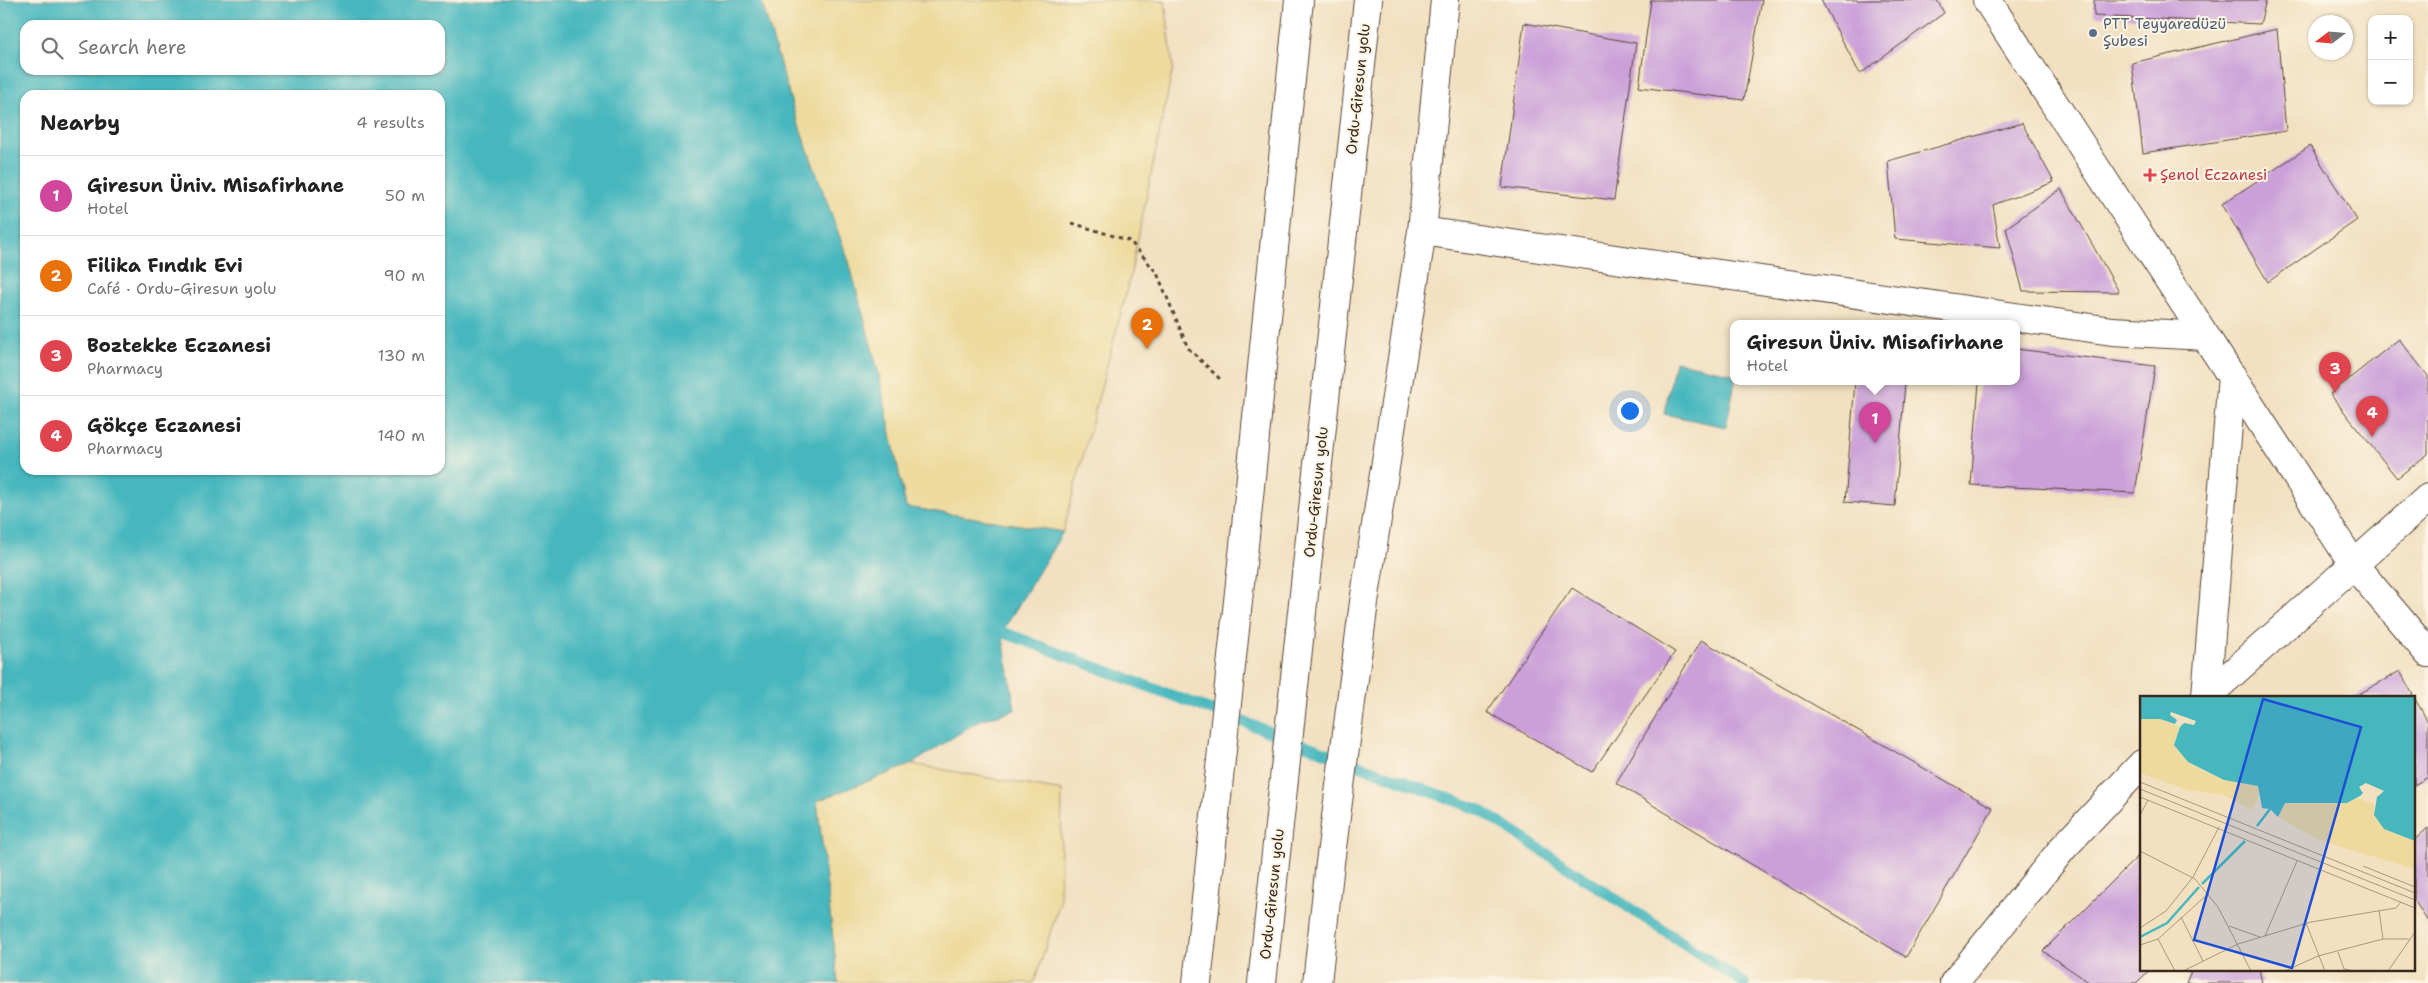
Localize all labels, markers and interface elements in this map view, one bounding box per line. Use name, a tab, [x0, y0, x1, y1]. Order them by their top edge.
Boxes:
place label: PTT Teyyaredüzü Şubesi	[2103, 14, 2226, 51]
north arrow	[2308, 15, 2353, 60]
map controls	[2368, 15, 2413, 105]
button: +	[2368, 15, 2413, 60]
search box	[20, 20, 445, 75]
street label: Ordu-Giresun yolu	[1341, 23, 1375, 155]
marker: PTT Teyyaredüzü Şubesi	[2087, 27, 2099, 39]
icon: search	[38, 34, 66, 62]
text: Search here	[78, 35, 187, 60]
button: −	[2368, 60, 2413, 105]
text: Nearby	[40, 109, 120, 137]
text: 4 results	[356, 112, 425, 133]
place label: Şenol Eczanesi	[2160, 165, 2267, 185]
marker: Şenol Eczanesi	[2144, 169, 2156, 181]
text: Giresun Üniv. Misafirhane	[87, 173, 344, 198]
text: 1	[52, 185, 60, 206]
text: 50 m	[385, 185, 425, 206]
text: Hotel	[87, 198, 128, 219]
text: Filika Fındık Evi	[87, 253, 243, 278]
text: 2	[50, 265, 62, 286]
text: 90 m	[384, 265, 425, 286]
text: Café · Ordu-Giresun yolu	[87, 278, 276, 299]
pin: 2	[1131, 308, 1163, 349]
popup	[1730, 320, 2020, 385]
text: Giresun Üniv. Misafirhane	[1746, 330, 2004, 355]
text: Boztekke Eczanesi	[87, 333, 271, 358]
text: 3	[50, 345, 62, 366]
text: 130 m	[378, 345, 425, 366]
pin: 3	[2319, 352, 2351, 393]
text: Hotel	[1746, 355, 1788, 376]
text: Pharmacy	[87, 358, 163, 379]
pin: 4	[2356, 396, 2388, 437]
your location	[1617, 398, 1643, 424]
pin: 1	[1859, 402, 1891, 443]
text: Gökçe Eczanesi	[87, 413, 241, 438]
text: 4	[50, 425, 62, 446]
text: 140 m	[378, 425, 425, 446]
street label: Ordu-Giresun yolu	[1299, 426, 1333, 558]
text: Pharmacy	[87, 438, 163, 459]
inset map	[2140, 696, 2416, 970]
street label: Ordu-Giresun yolu	[1255, 828, 1289, 960]

